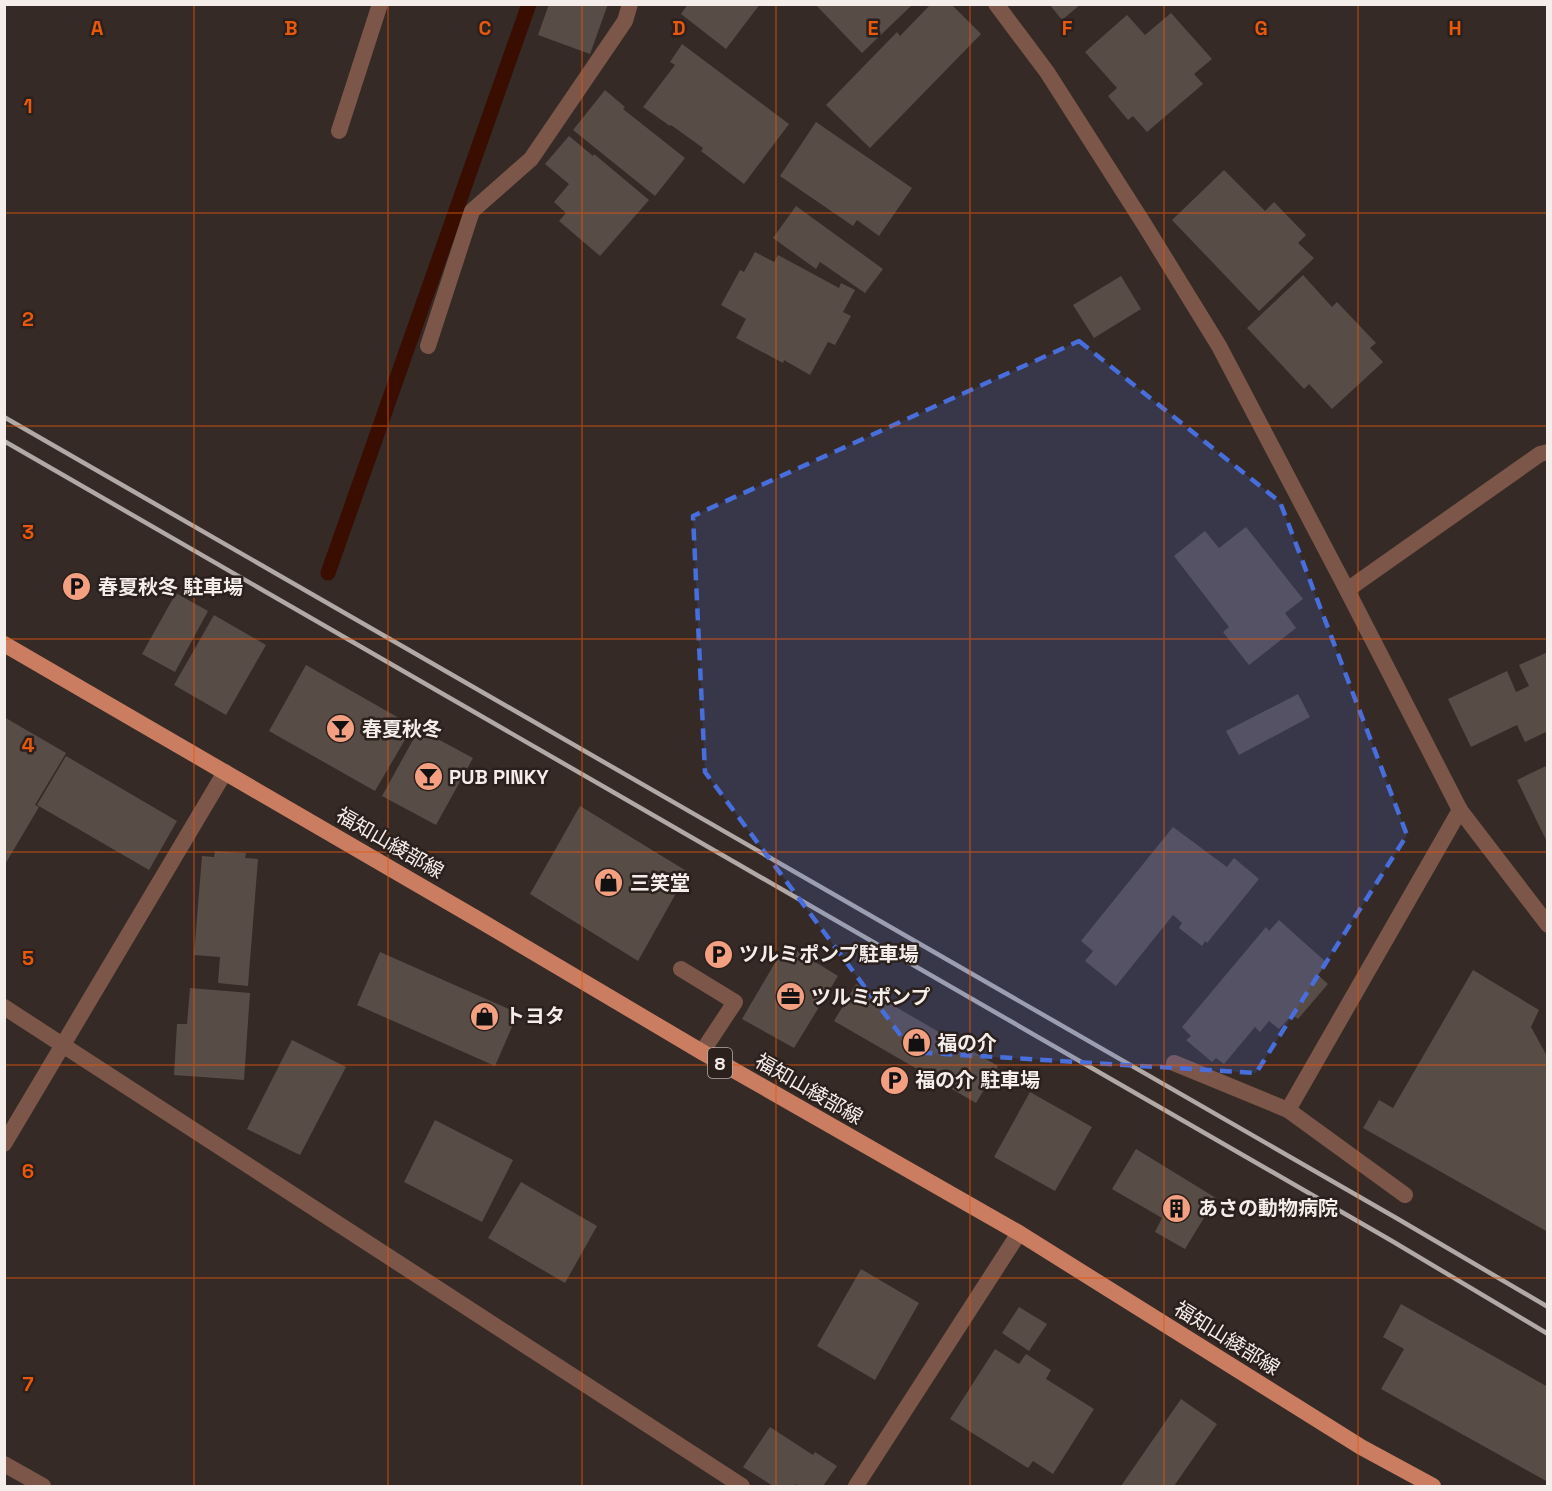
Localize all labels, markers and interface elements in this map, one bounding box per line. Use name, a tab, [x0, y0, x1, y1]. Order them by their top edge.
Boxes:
text: A	[91, 15, 104, 41]
text: B	[284, 15, 298, 41]
text: C	[479, 15, 492, 41]
text: D	[672, 15, 686, 41]
text: E	[867, 15, 879, 41]
text: F	[1062, 15, 1073, 41]
text: G	[1254, 15, 1268, 41]
text: H	[1448, 15, 1462, 41]
text: 1	[23, 93, 33, 119]
text: 2	[22, 306, 34, 332]
text: 3	[22, 519, 34, 545]
parking icon: 春夏秋冬 駐車場	[61, 571, 93, 603]
place label: 春夏秋冬 駐車場	[98, 574, 243, 600]
bar icon: 春夏秋冬	[325, 713, 357, 745]
place label: 春夏秋冬	[362, 716, 442, 742]
text: 4	[22, 732, 35, 758]
bar icon: PUB PINKY	[412, 761, 444, 793]
place label: PUB PINKY	[449, 764, 549, 790]
street label: 福知山綾部線	[332, 802, 448, 884]
shop icon: 三笑堂	[593, 867, 625, 899]
place label: 三笑堂	[630, 870, 690, 896]
parking icon: ツルミポンプ駐車場	[702, 938, 734, 970]
place label: ツルミポンプ駐車場	[739, 941, 918, 967]
text: 5	[22, 945, 34, 971]
office icon: ツルミポンプ	[774, 981, 806, 1013]
place label: ツルミポンプ	[811, 984, 930, 1010]
shop icon: トヨタ	[468, 1000, 500, 1032]
place label: トヨタ	[505, 1003, 565, 1029]
shop icon: 福の介	[900, 1027, 932, 1059]
place label: 福の介	[937, 1030, 997, 1056]
road number: 8	[708, 1048, 732, 1078]
street label: 福知山綾部線	[751, 1048, 867, 1130]
parking icon: 福の介 駐車場	[878, 1064, 910, 1096]
place label: 福の介 駐車場	[915, 1067, 1040, 1093]
text: 6	[22, 1158, 34, 1184]
building icon: あさの動物病院	[1161, 1192, 1193, 1224]
place label: あさの動物病院	[1198, 1195, 1338, 1221]
street label: 福知山綾部線	[1169, 1295, 1285, 1381]
text: 7	[22, 1371, 34, 1397]

